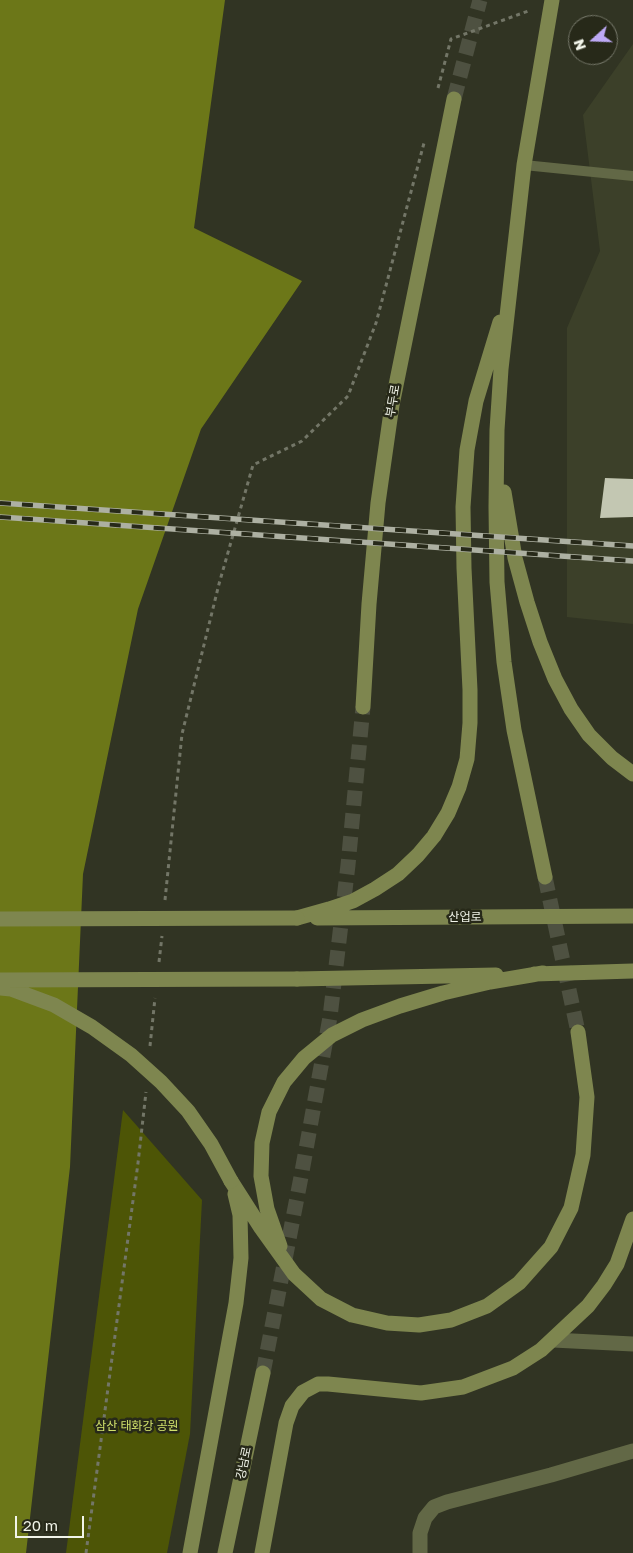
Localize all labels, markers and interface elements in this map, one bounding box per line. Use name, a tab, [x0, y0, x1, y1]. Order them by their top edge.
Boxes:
north arrow	[568, 15, 618, 65]
text: N	[570, 37, 589, 53]
street label: 부두로	[383, 383, 403, 419]
street label: 산업로	[448, 910, 482, 924]
park label: 삼산 태화강 공원	[95, 1419, 179, 1433]
street label: 강남로	[234, 1445, 254, 1481]
scale bar	[18, 1506, 86, 1538]
text: 20 m	[23, 1516, 58, 1534]

